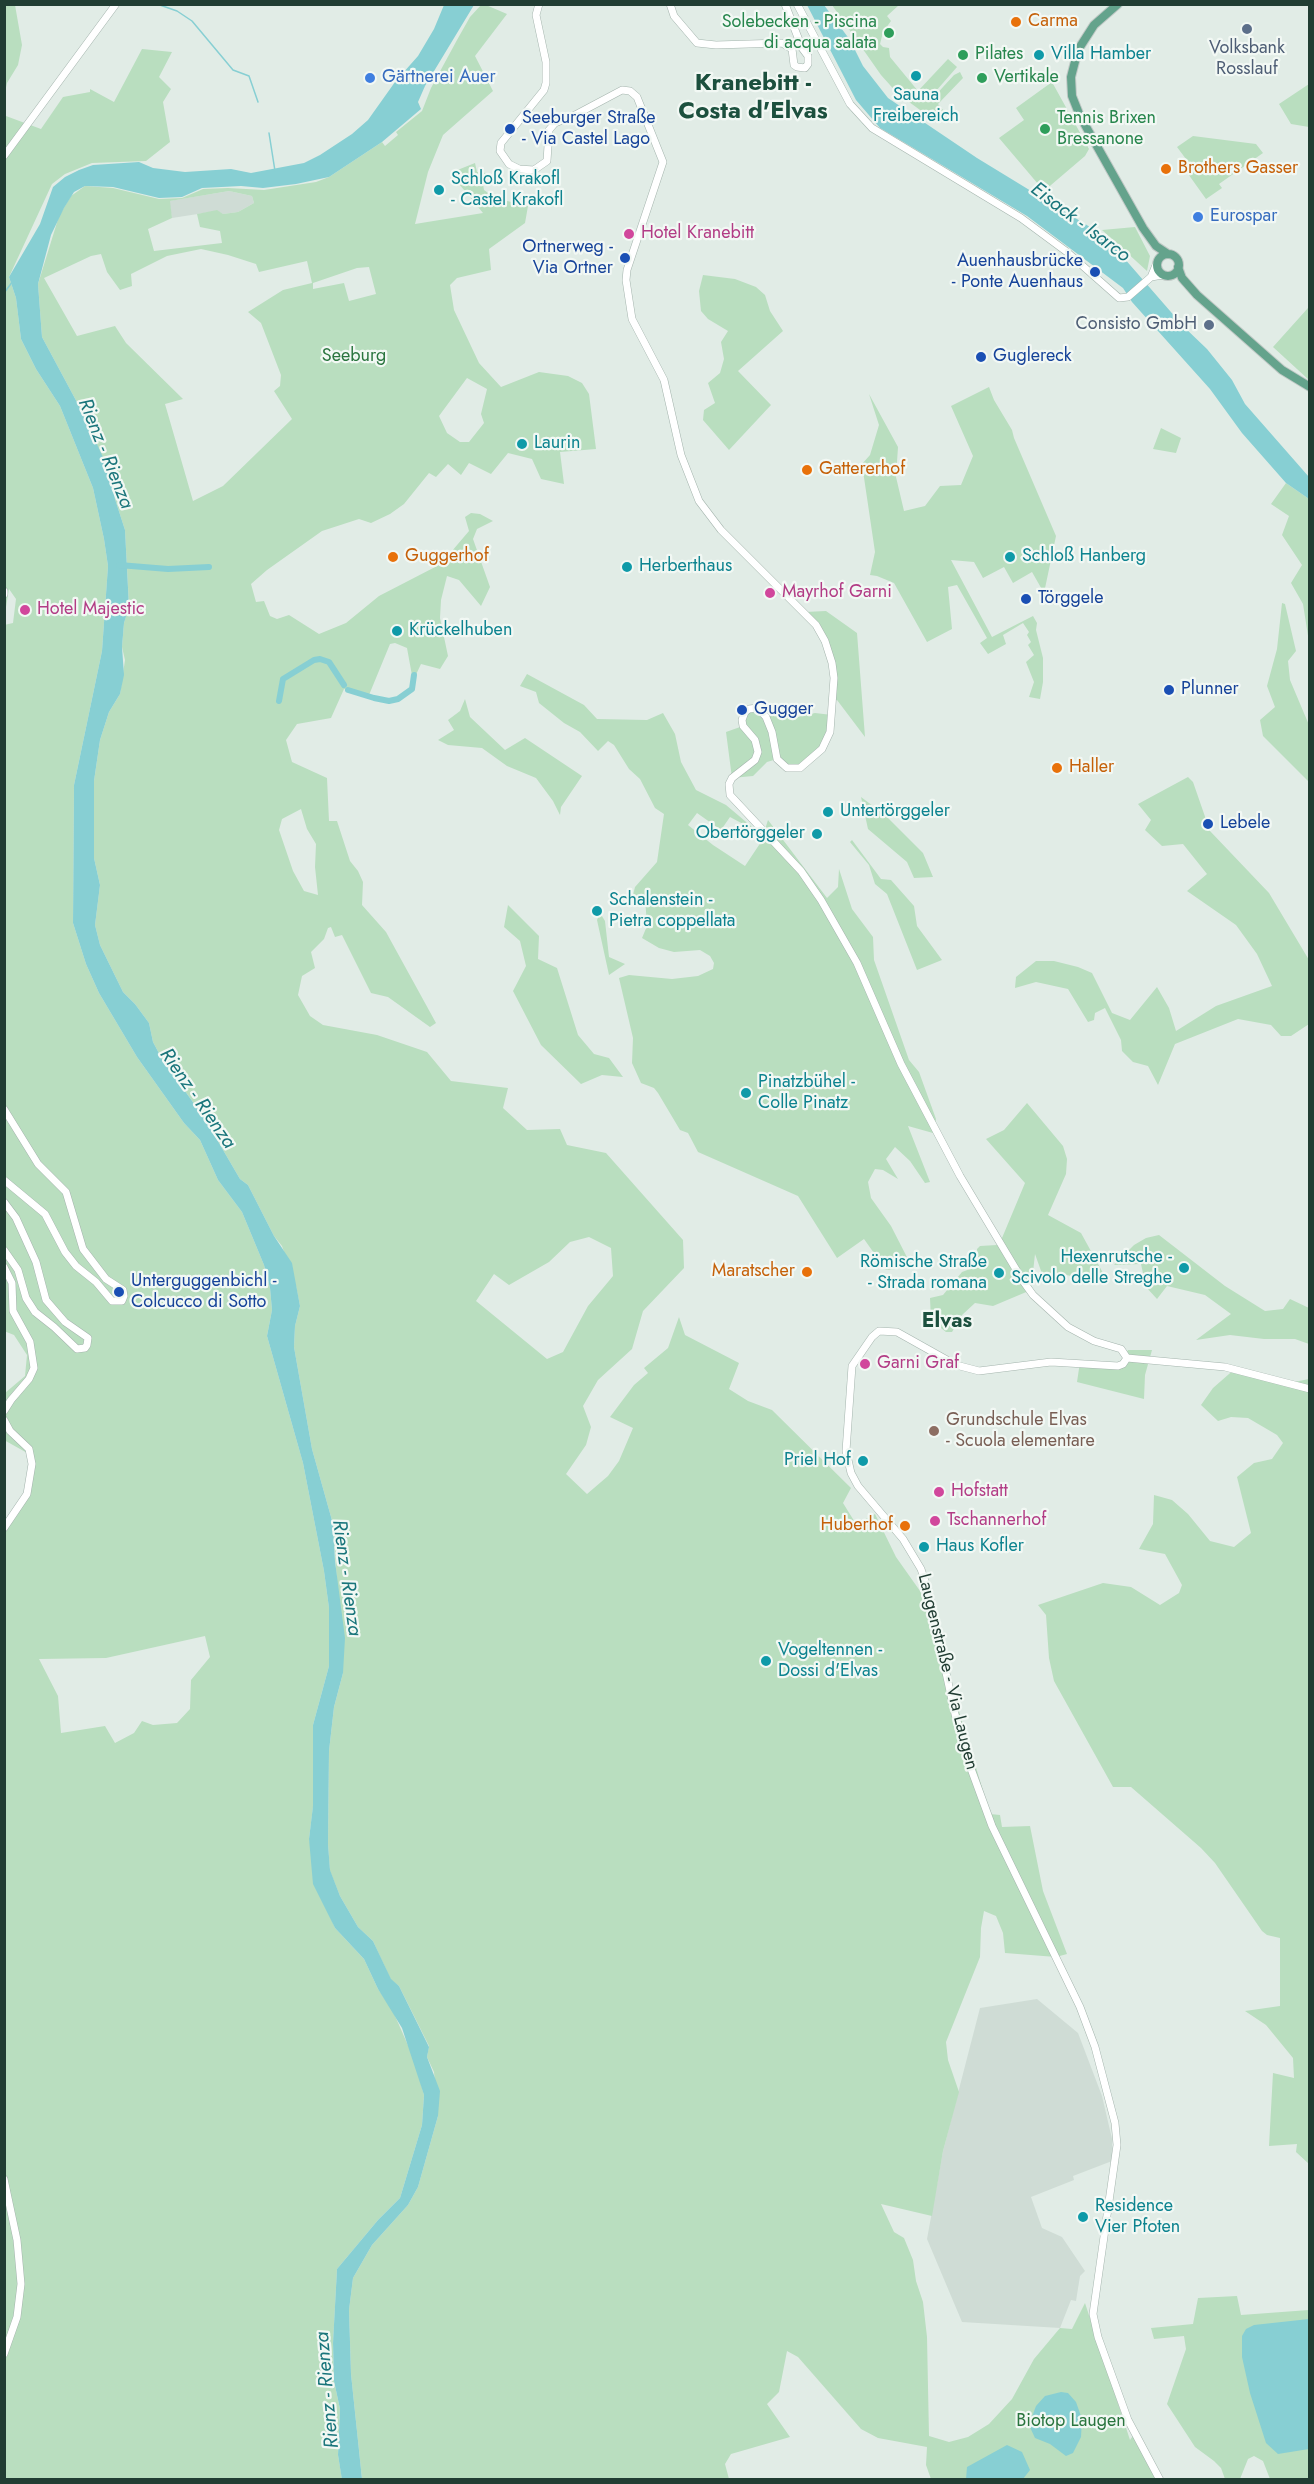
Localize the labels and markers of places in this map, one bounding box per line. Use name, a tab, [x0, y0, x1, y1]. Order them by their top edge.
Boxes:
place label: Carma	[1028, 11, 1078, 33]
place label: Solebecken - Piscina di acqua salata	[722, 12, 877, 54]
marker: Carma	[1009, 15, 1023, 29]
marker: Volksbank Rosslauf	[1240, 22, 1254, 36]
marker: Solebecken - Piscina di acqua salata	[882, 26, 896, 40]
place label: Volksbank Rosslauf	[1209, 38, 1285, 80]
place label: Pilates	[975, 44, 1023, 66]
place label: Villa Hamber	[1051, 44, 1151, 66]
marker: Pilates	[956, 48, 970, 62]
marker: Villa Hamber	[1032, 48, 1046, 62]
place label: Gärtnerei Auer	[382, 67, 496, 89]
place label: Vertikale	[994, 67, 1059, 89]
marker: Sauna Freibereich	[909, 69, 923, 83]
marker: Gärtnerei Auer	[363, 71, 377, 85]
marker: Vertikale	[975, 71, 989, 85]
place label: Sauna Freibereich	[873, 85, 959, 128]
place label: Seeburger Straße - Via Castel Lago	[522, 108, 656, 150]
place label: Tennis Brixen Bressanone	[1057, 108, 1156, 150]
marker: Seeburger Straße - Via Castel Lago	[503, 122, 517, 136]
marker: Tennis Brixen Bressanone	[1038, 122, 1052, 136]
place label: Brothers Gasser	[1178, 158, 1298, 180]
marker: Brothers Gasser	[1159, 162, 1173, 176]
place label: Schloß Krakofl - Castel Krakofl	[451, 169, 563, 212]
marker: Schloß Krakofl - Castel Krakofl	[432, 183, 446, 197]
place label: Eurospar	[1210, 206, 1277, 228]
marker: Eurospar	[1191, 210, 1205, 224]
place label: Hotel Kranebitt	[641, 223, 754, 245]
marker: Hotel Kranebitt	[622, 227, 636, 241]
place label: Ortnerweg - Via Ortner	[522, 237, 613, 280]
marker: Ortnerweg - Via Ortner	[618, 251, 632, 265]
place label: Auenhausbrücke - Ponte Auenhaus	[952, 251, 1083, 294]
marker: Auenhausbrücke - Ponte Auenhaus	[1088, 265, 1102, 279]
place label: Consisto GmbH	[1076, 314, 1197, 336]
marker: Consisto GmbH	[1202, 318, 1216, 332]
place label: Guglereck	[993, 346, 1072, 368]
marker: Guglereck	[974, 350, 988, 364]
place label: Laurin	[534, 433, 581, 455]
marker: Laurin	[515, 437, 529, 451]
place label: Gattererhof	[819, 459, 905, 481]
marker: Gattererhof	[800, 463, 814, 477]
place label: Guggerhof	[405, 546, 489, 568]
place label: Schloß Hanberg	[1022, 546, 1146, 568]
marker: Guggerhof	[386, 550, 400, 564]
marker: Schloß Hanberg	[1003, 550, 1017, 564]
place label: Herberthaus	[639, 556, 732, 578]
marker: Herberthaus	[620, 560, 634, 574]
place label: Mayrhof Garni	[782, 582, 892, 604]
marker: Mayrhof Garni	[763, 586, 777, 600]
place label: Törggele	[1038, 588, 1104, 610]
marker: Törggele	[1019, 592, 1033, 606]
place label: Hotel Majestic	[37, 599, 145, 621]
marker: Hotel Majestic	[18, 603, 32, 617]
place label: Krückelhuben	[409, 620, 512, 642]
marker: Krückelhuben	[390, 624, 404, 638]
place label: Plunner	[1181, 679, 1239, 701]
marker: Plunner	[1162, 683, 1176, 697]
place label: Gugger	[754, 699, 813, 721]
marker: Gugger	[735, 703, 749, 717]
place label: Haller	[1069, 757, 1114, 779]
marker: Haller	[1050, 761, 1064, 775]
place label: Untertörggeler	[840, 801, 950, 823]
marker: Untertörggeler	[821, 805, 835, 819]
place label: Lebele	[1220, 813, 1270, 835]
marker: Lebele	[1201, 817, 1215, 831]
place label: Obertörggeler	[696, 823, 805, 845]
marker: Obertörggeler	[810, 827, 824, 841]
place label: Schalenstein - Pietra coppellata	[609, 890, 736, 932]
marker: Schalenstein - Pietra coppellata	[590, 904, 604, 918]
place label: Pinatzbühel - Colle Pinatz	[758, 1072, 855, 1114]
marker: Pinatzbühel - Colle Pinatz	[739, 1086, 753, 1100]
place label: Hexenrutsche - Scivolo delle Streghe	[1011, 1247, 1172, 1290]
place label: Römische Straße - Strada romana	[860, 1252, 987, 1294]
place label: Maratscher	[712, 1261, 795, 1283]
marker: Hexenrutsche - Scivolo delle Streghe	[1177, 1261, 1191, 1275]
marker: Maratscher	[800, 1265, 814, 1279]
marker: Römische Straße - Strada romana	[992, 1266, 1006, 1280]
place label: Unterguggenbichl - Colcucco di Sotto	[131, 1271, 276, 1314]
marker: Unterguggenbichl - Colcucco di Sotto	[112, 1285, 126, 1299]
place label: Garni Graf	[877, 1353, 959, 1375]
marker: Garni Graf	[858, 1357, 872, 1371]
place label: Grundschule Elvas - Scuola elementare	[946, 1410, 1095, 1452]
marker: Grundschule Elvas - Scuola elementare	[927, 1424, 941, 1438]
place label: Priel Hof	[784, 1450, 851, 1472]
marker: Priel Hof	[856, 1454, 870, 1468]
place label: Hofstatt	[951, 1481, 1008, 1503]
marker: Hofstatt	[932, 1485, 946, 1499]
place label: Tschannerhof	[947, 1510, 1046, 1532]
marker: Tschannerhof	[928, 1514, 942, 1528]
place label: Huberhof	[821, 1515, 893, 1537]
marker: Huberhof	[898, 1519, 912, 1533]
place label: Haus Kofler	[936, 1536, 1024, 1558]
marker: Haus Kofler	[917, 1540, 931, 1554]
place label: Vogeltennen - Dossi d'Elvas	[778, 1640, 882, 1682]
marker: Vogeltennen - Dossi d'Elvas	[759, 1654, 773, 1668]
place label: Residence Vier Pfoten	[1095, 2196, 1180, 2238]
marker: Residence Vier Pfoten	[1076, 2210, 1090, 2224]

